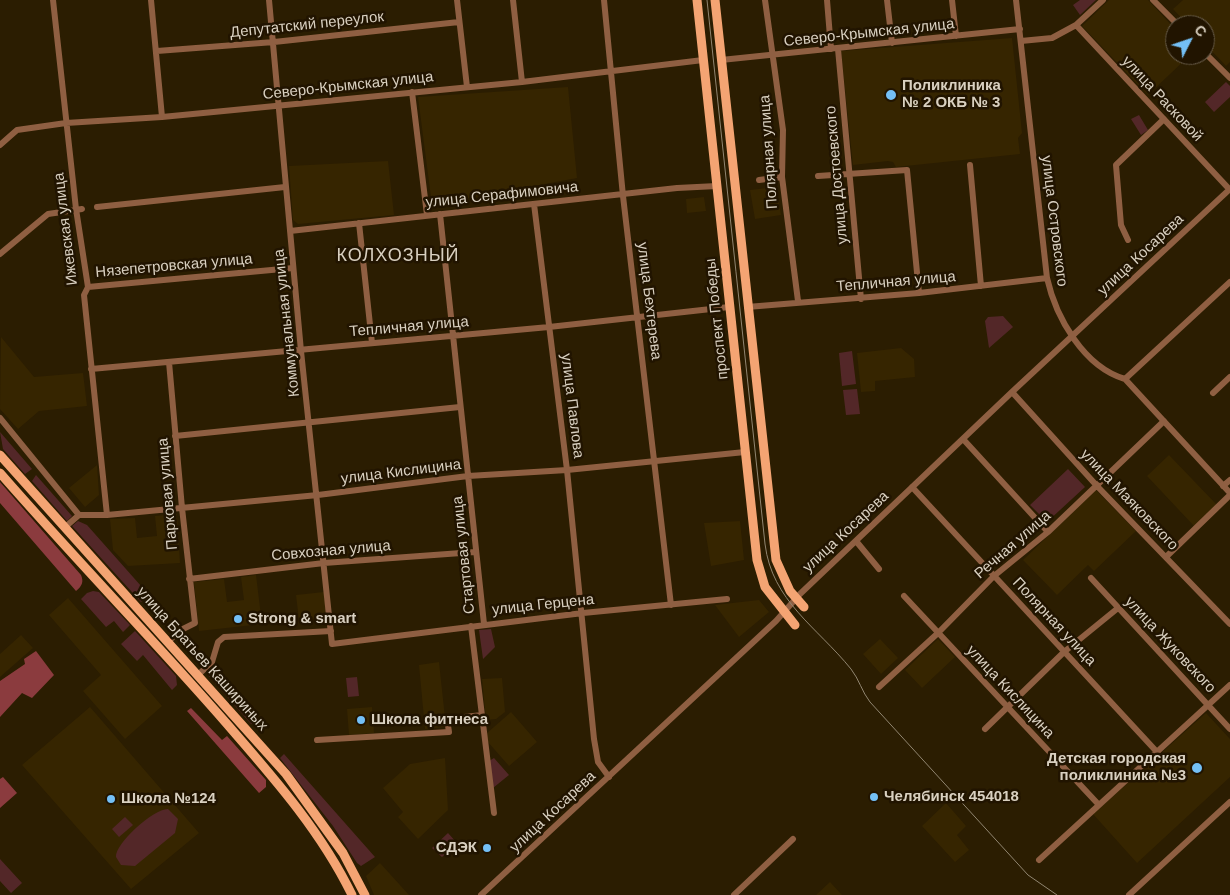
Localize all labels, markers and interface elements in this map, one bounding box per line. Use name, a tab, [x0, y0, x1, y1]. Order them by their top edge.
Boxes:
street label: Депутатский переулок	[229, 8, 385, 42]
street label: Северо-Крымская улица	[783, 15, 955, 51]
north arrow	[1165, 15, 1215, 65]
text: С	[1191, 22, 1210, 40]
street label: улица Расковой	[1118, 53, 1206, 145]
street label: Северо-Крымская улица	[262, 68, 434, 104]
place label: Поликлиника № 2 ОКБ № 3	[902, 77, 1001, 112]
marker: Поликлиника № 2 ОКБ № 3	[884, 88, 898, 102]
street label: Полярная улица	[756, 94, 782, 210]
street label: улица Достоевского	[822, 105, 852, 245]
street label: улица Островского	[1037, 154, 1071, 288]
street label: Ижевская улица	[50, 172, 82, 286]
street label: улица Серафимовича	[425, 178, 579, 212]
street label: улица Косарева	[1094, 211, 1188, 299]
street label: улица Бехтерева	[633, 241, 665, 361]
district label: КОЛХОЗНЫЙ	[335, 245, 461, 267]
street label: Коммунальная улица	[270, 248, 304, 398]
street label: Нязепетровская улица	[95, 250, 253, 282]
street label: проспект Победы	[702, 258, 732, 380]
street label: Тепличная улица	[836, 268, 956, 296]
street label: Тепличная улица	[349, 313, 469, 341]
street label: улица Павлова	[557, 353, 587, 459]
street label: Парковая улица	[154, 437, 182, 551]
street label: улица Маяковского	[1076, 446, 1182, 554]
street label: улица Кислицина	[340, 456, 462, 488]
street label: улица Косарева	[799, 488, 893, 576]
street label: Стартовая улица	[449, 495, 479, 615]
street label: Речная улица	[971, 507, 1055, 583]
street label: Совхозная улица	[271, 537, 391, 565]
street label: Полярная улица	[1008, 574, 1100, 670]
street label: улица Братьев Кашириных	[133, 583, 271, 735]
street label: улица Герцена	[491, 591, 595, 619]
street label: улица Жуковского	[1121, 593, 1219, 697]
place label: Strong & smart	[248, 610, 356, 628]
marker: Strong & smart	[232, 613, 244, 625]
street label: улица Кислицина	[962, 642, 1058, 742]
place label: Школа фитнеса	[371, 711, 488, 729]
marker: Школа фитнеса	[355, 714, 367, 726]
place label: Детская городская поликлиника №3	[1047, 750, 1186, 785]
marker: Детская городская поликлиника №3	[1190, 761, 1204, 775]
street label: улица Косарева	[506, 768, 600, 856]
place label: Челябинск 454018	[884, 788, 1019, 806]
place label: Школа №124	[121, 790, 216, 808]
marker: Челябинск 454018	[868, 791, 880, 803]
marker: Школа №124	[105, 793, 117, 805]
place label: СДЭК	[436, 839, 477, 857]
marker: СДЭК	[481, 842, 493, 854]

